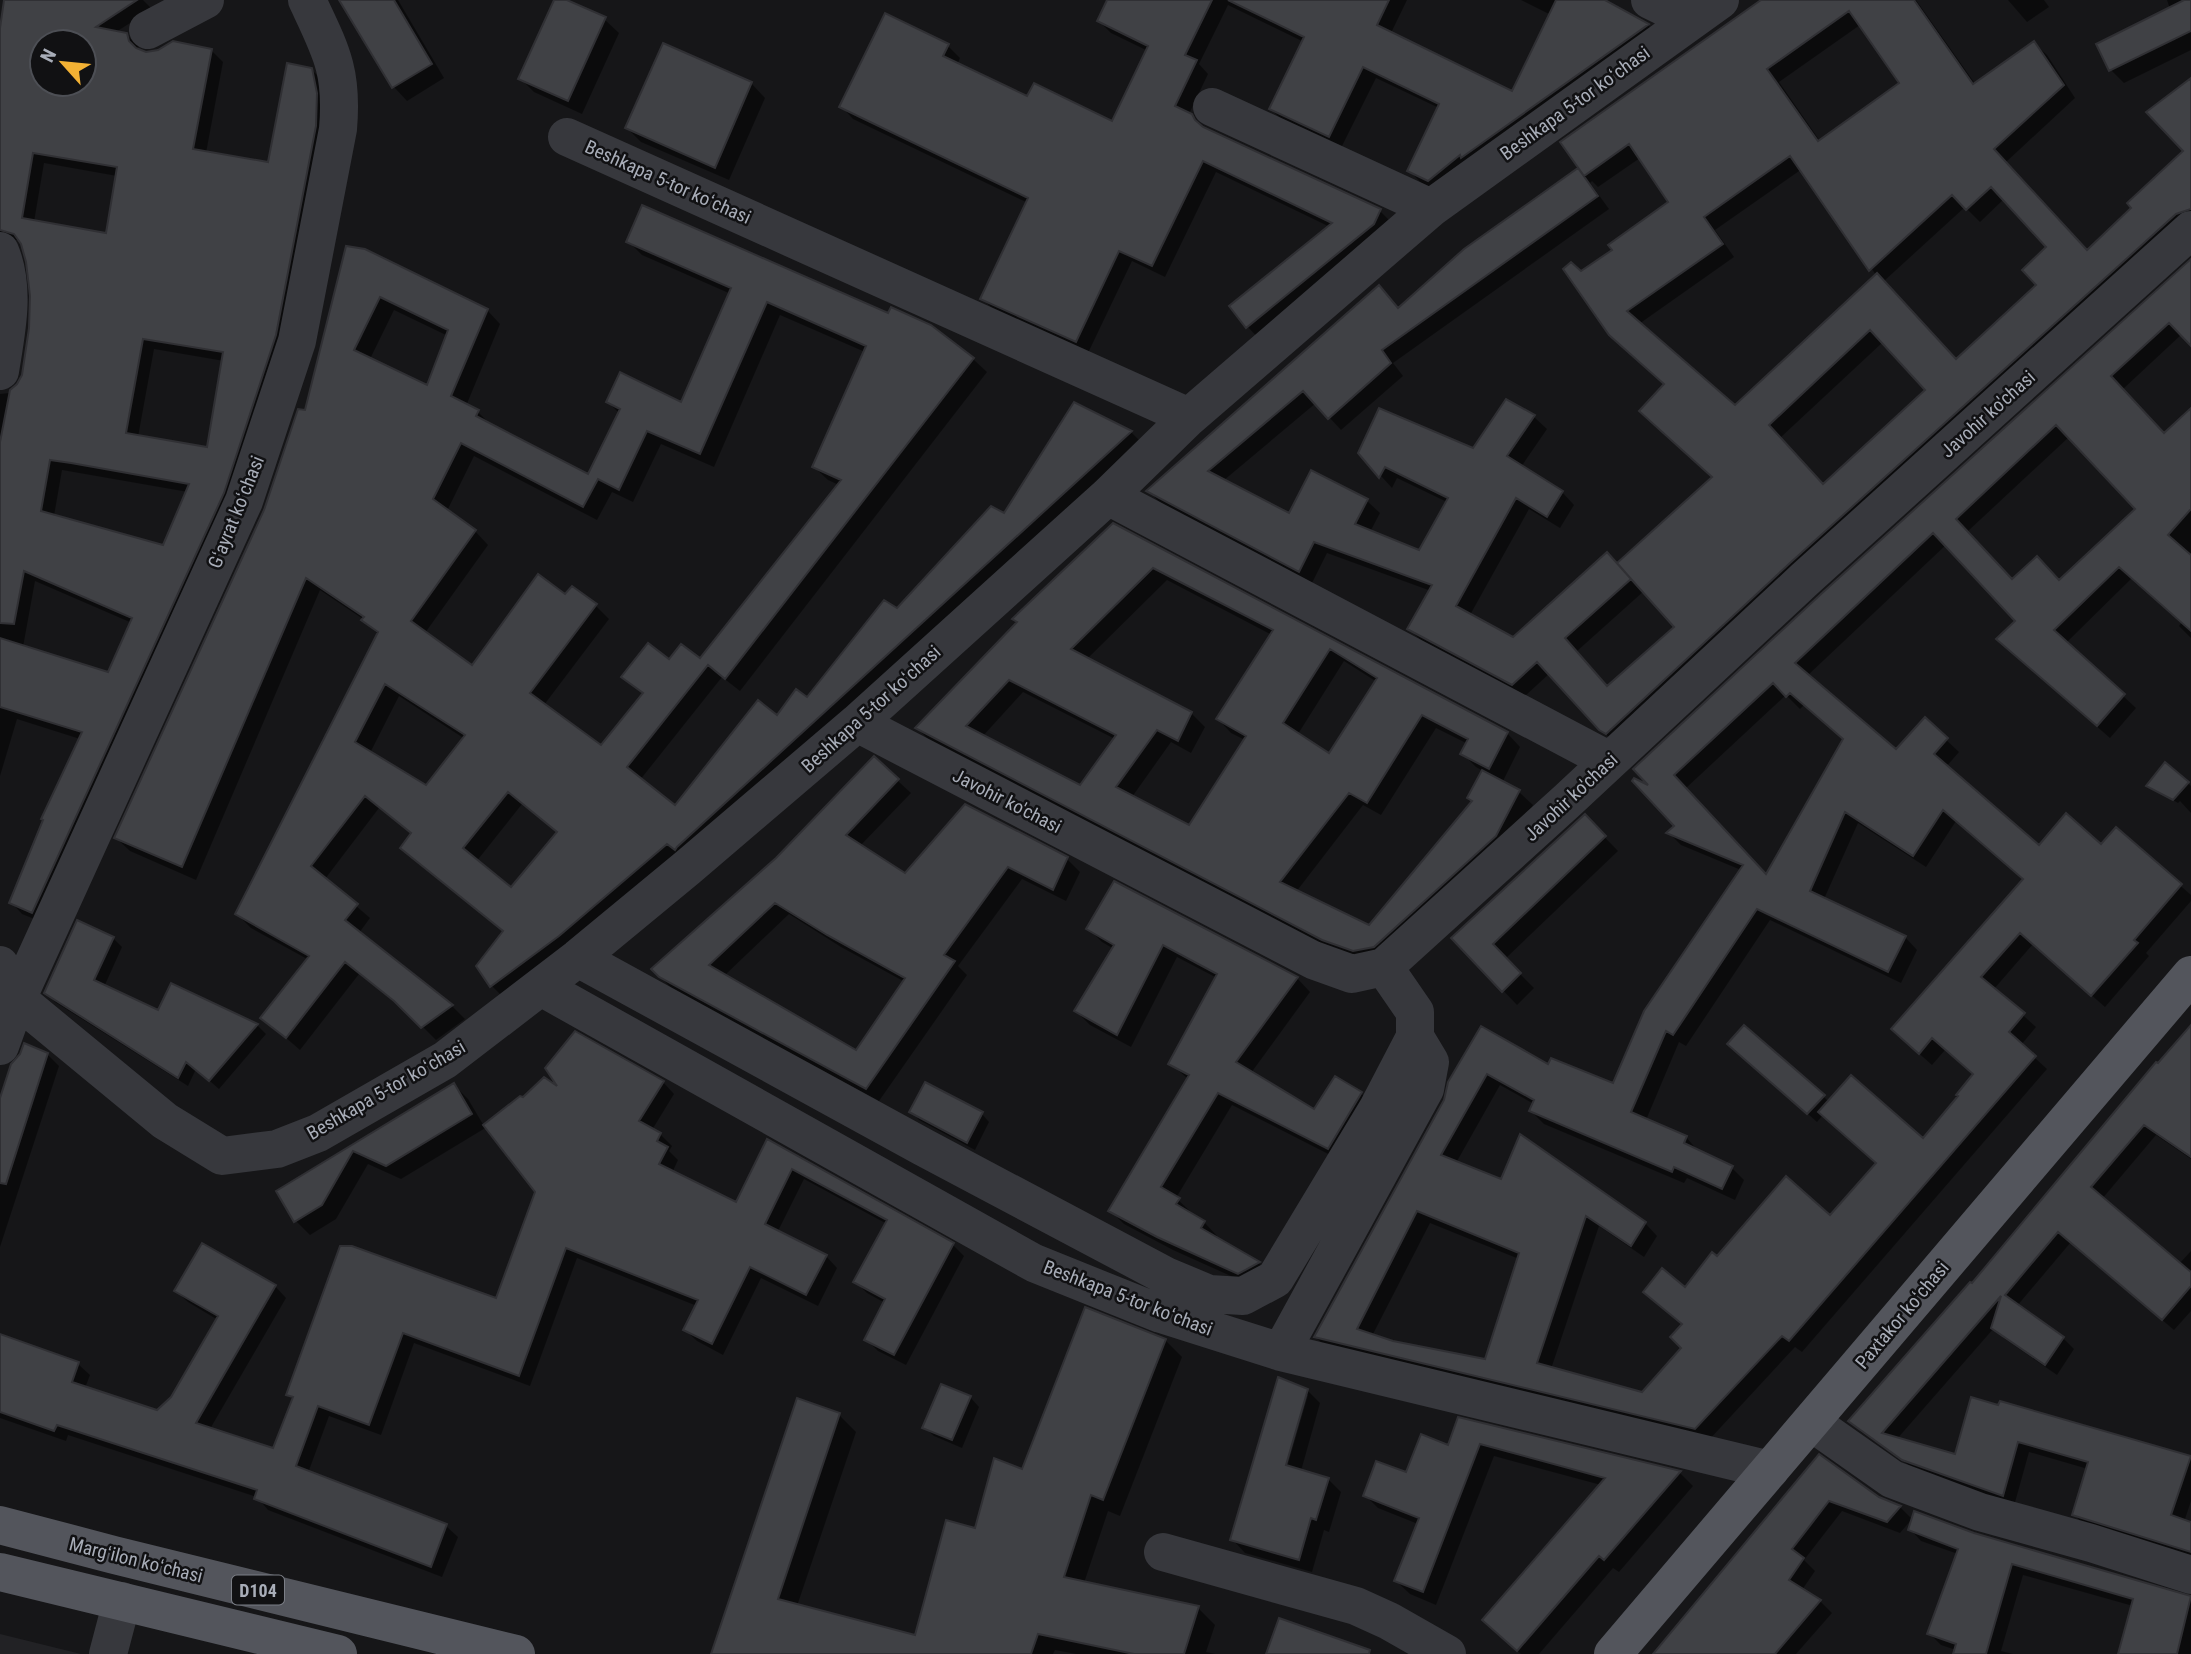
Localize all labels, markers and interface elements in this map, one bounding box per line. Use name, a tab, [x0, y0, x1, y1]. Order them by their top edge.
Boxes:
north arrow	[28, 28, 98, 98]
street label: Beshkapa 5-tor koʻchasi	[1496, 41, 1654, 165]
text: N	[35, 45, 61, 66]
street label: Beshkapa 5-tor koʻchasi	[581, 135, 755, 229]
street label: Javohir ko'chasi	[1936, 366, 2040, 462]
street label: Gʻayrat koʻchasi	[203, 452, 269, 572]
street label: Beshkapa 5-tor koʻchasi	[797, 640, 945, 778]
street label: Javohir ko'chasi	[1520, 748, 1622, 846]
street label: Javohir ko'chasi	[949, 764, 1065, 838]
street label: Beshkapa 5-tor koʻchasi	[303, 1035, 469, 1145]
street label: Beshkapa 5-tor koʻchasi	[1040, 1255, 1216, 1341]
street label: Paxtakor koʻchasi	[1850, 1257, 1954, 1373]
street label: Margʻilon koʻchasi	[67, 1532, 205, 1588]
road number: D104	[232, 1576, 284, 1604]

